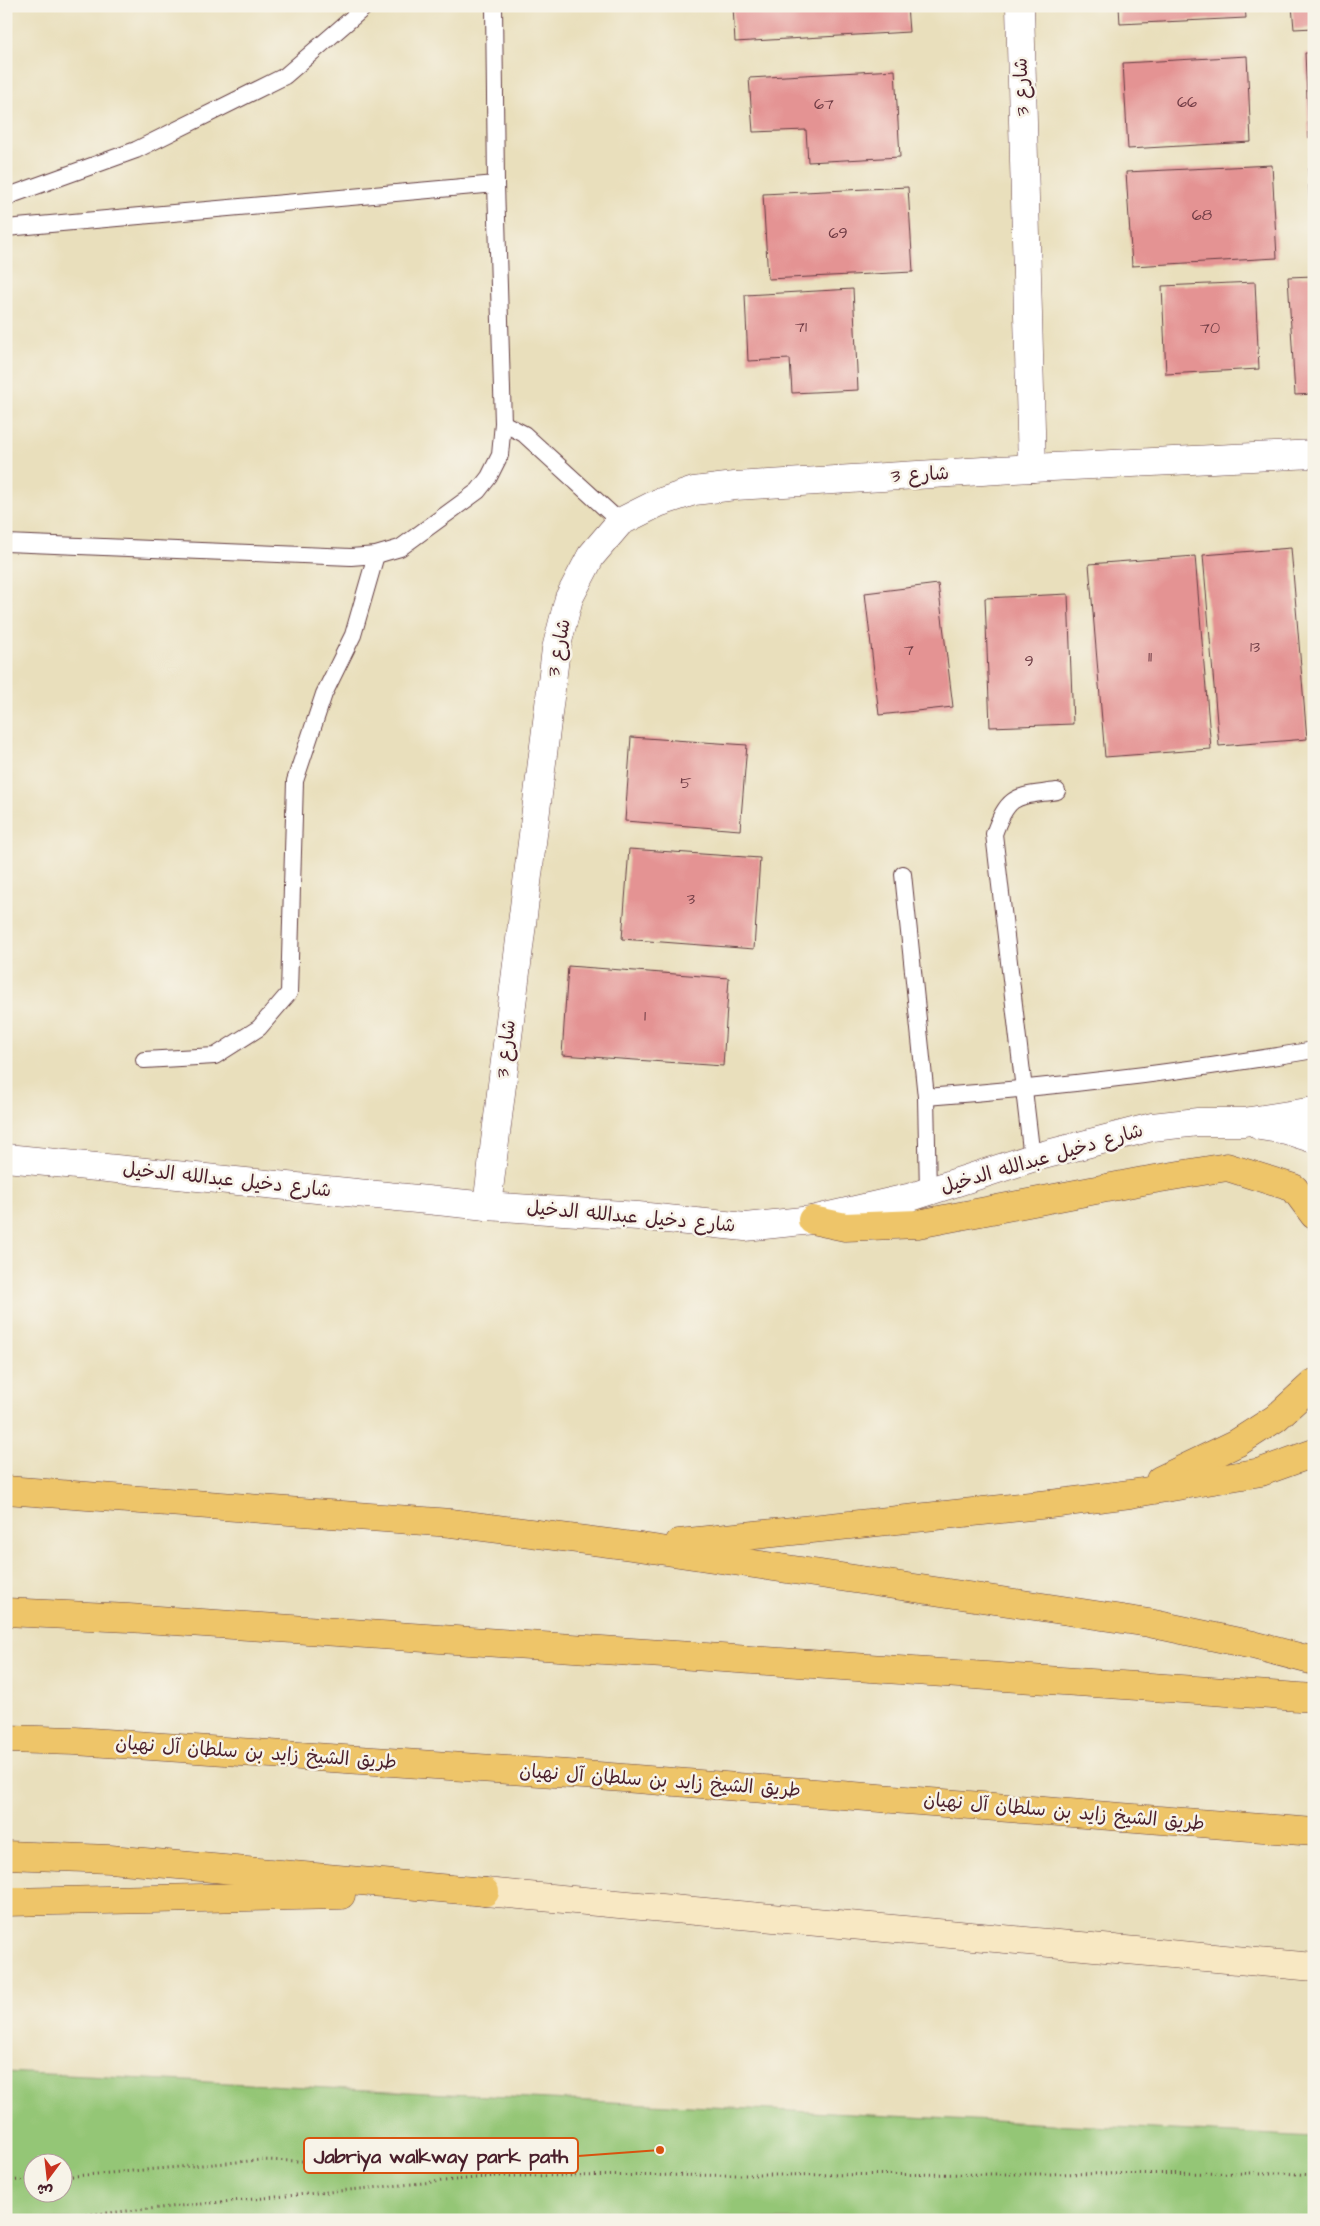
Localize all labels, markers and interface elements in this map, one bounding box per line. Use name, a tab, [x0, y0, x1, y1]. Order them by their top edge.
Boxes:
street label: شارع 3	[1007, 57, 1037, 117]
house number: 66	[1177, 91, 1197, 113]
house number: 67	[814, 93, 834, 115]
house number: 68	[1192, 204, 1212, 226]
house number: 69	[828, 222, 848, 244]
house number: 71	[795, 316, 807, 338]
house number: 70	[1200, 317, 1220, 339]
street label: شارع 3	[890, 460, 950, 490]
street label: شارع 3	[540, 617, 578, 679]
house number: 13	[1250, 636, 1260, 658]
house number: 7	[904, 639, 914, 661]
house number: 11	[1148, 646, 1152, 668]
house number: 9	[1024, 650, 1034, 672]
house number: 5	[680, 772, 692, 794]
house number: 3	[687, 888, 695, 910]
house number: 1	[644, 1005, 646, 1027]
street label: شارع 3	[489, 1018, 523, 1080]
street label: شارع دخيل عبدالله الدخيل	[938, 1117, 1146, 1201]
street label: شارع دخيل عبدالله الدخيل	[121, 1156, 333, 1204]
street label: شارع دخيل عبدالله الدخيل	[525, 1194, 737, 1240]
street label: طريق الشيخ زايد بن سلطان آل نهيان	[114, 1730, 398, 1776]
street label: طريق الشيخ زايد بن سلطان آل نهيان	[518, 1758, 802, 1804]
street label: طريق الشيخ زايد بن سلطان آل نهيان	[922, 1786, 1206, 1838]
callout: Jabriya walkway park path	[304, 2138, 578, 2173]
text: Jabriya walkway park path	[313, 2143, 569, 2172]
north arrow	[22, 2154, 72, 2204]
text: ش	[35, 2178, 55, 2201]

